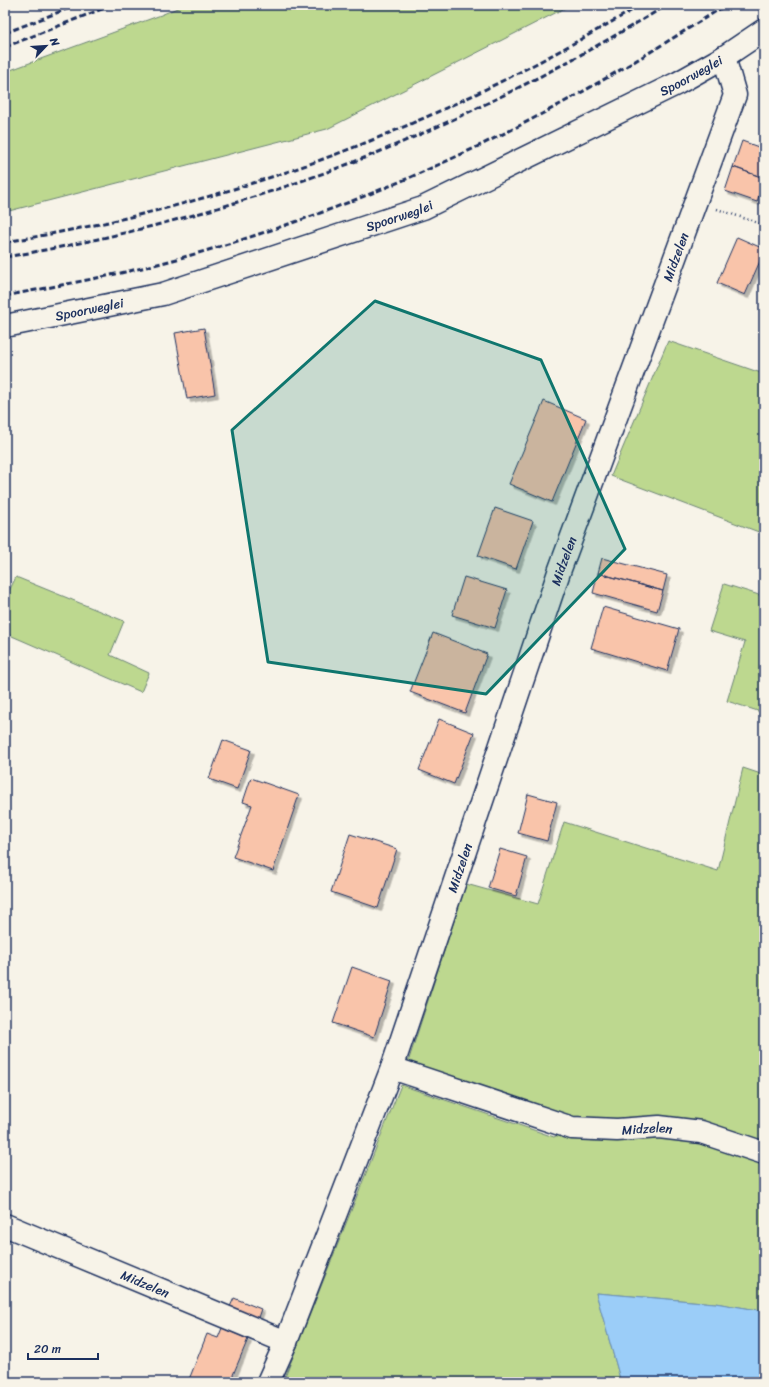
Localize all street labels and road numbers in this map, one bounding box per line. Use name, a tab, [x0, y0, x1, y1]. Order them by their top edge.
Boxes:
street label: Spoorweglei	[655, 49, 728, 102]
street label: Spoorweglei	[363, 194, 437, 238]
street label: Midzelen	[656, 229, 695, 285]
street label: Spoorweglei	[53, 291, 126, 328]
street label: Midzelen	[544, 533, 583, 589]
street label: Midzelen	[441, 840, 479, 896]
street label: Midzelen	[621, 1116, 674, 1142]
street label: Midzelen	[117, 1263, 173, 1304]

